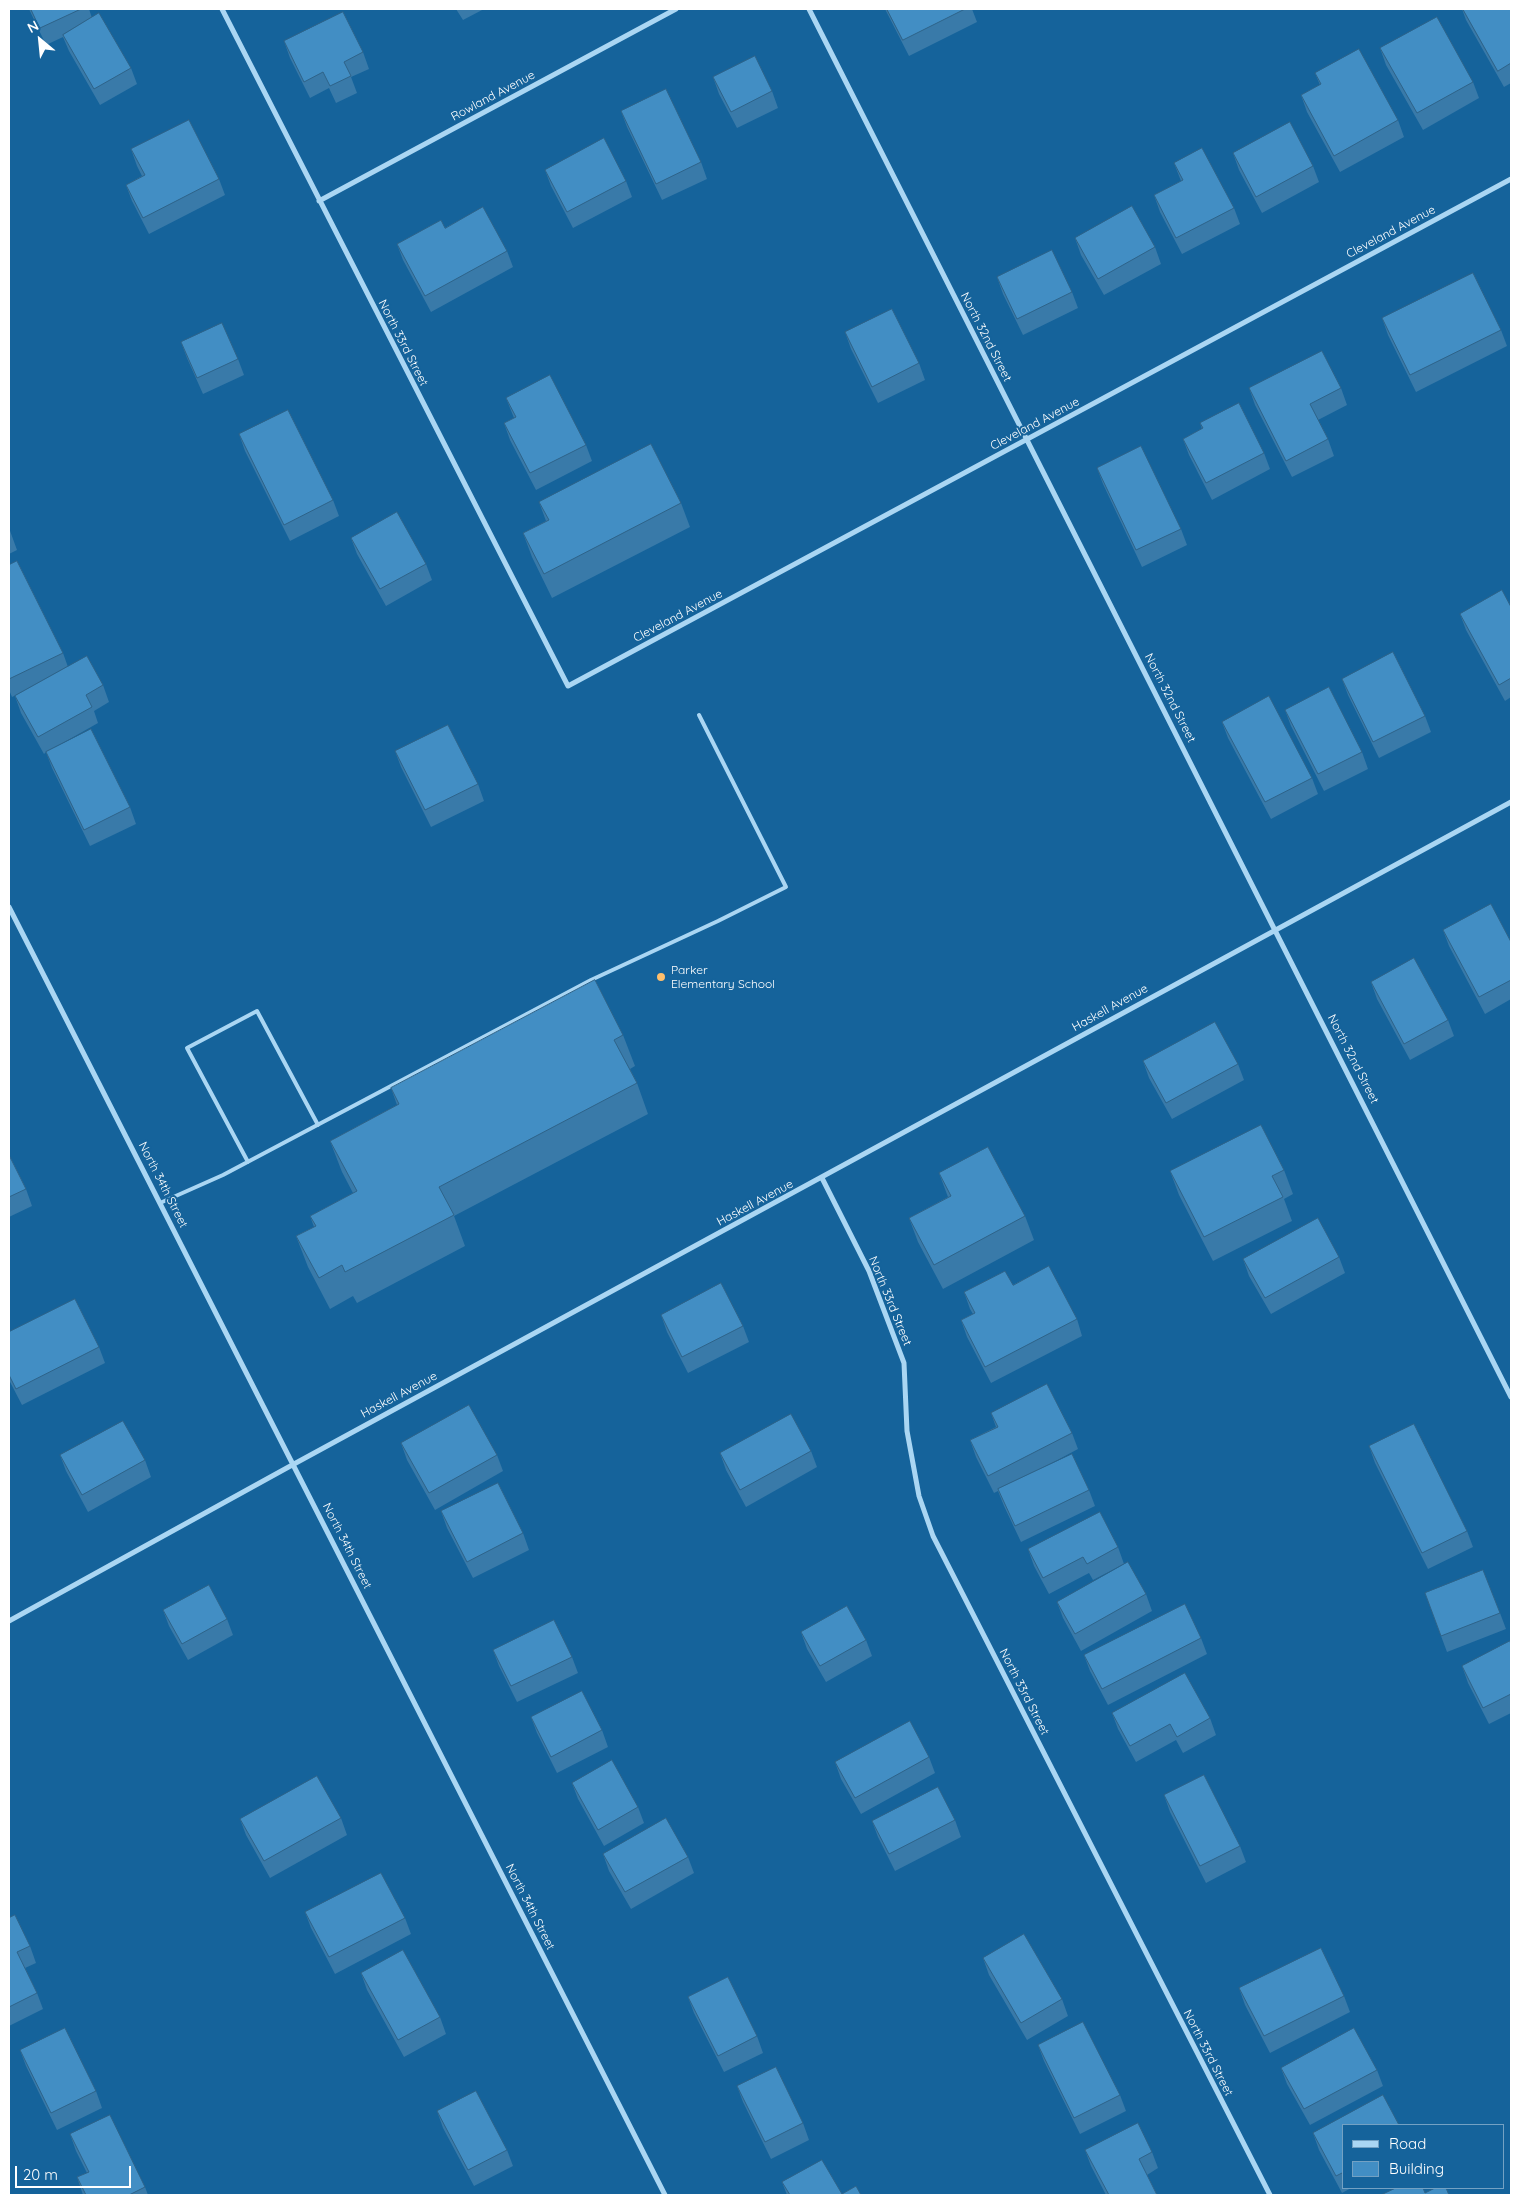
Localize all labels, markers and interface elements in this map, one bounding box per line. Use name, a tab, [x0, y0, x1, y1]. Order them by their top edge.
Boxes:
north arrow	[15, 15, 65, 65]
text: N	[24, 16, 42, 37]
street label: Rowland Avenue	[449, 68, 537, 124]
street label: Cleveland Avenue	[1344, 202, 1438, 262]
street label: North 32nd Street	[957, 290, 1015, 384]
street label: North 33rd Street	[375, 297, 431, 389]
street label: Cleveland Avenue	[988, 394, 1082, 454]
street label: Cleveland Avenue	[631, 586, 725, 646]
street label: North 32nd Street	[1141, 651, 1199, 745]
place label: Parker Elementary School	[671, 963, 775, 991]
marker: Parker Elementary School	[655, 971, 667, 983]
street label: Haskell Avenue	[1070, 981, 1150, 1035]
street label: North 32nd Street	[1324, 1012, 1382, 1106]
street label: North 34th Street	[135, 1140, 191, 1230]
street label: Haskell Avenue	[714, 1177, 796, 1229]
street label: North 33rd Street	[866, 1254, 914, 1348]
street label: Haskell Avenue	[358, 1369, 440, 1421]
street label: North 34th Street	[319, 1501, 375, 1591]
street label: North 33rd Street	[996, 1646, 1052, 1738]
street label: North 34th Street	[502, 1862, 558, 1952]
street label: North 33rd Street	[1180, 2007, 1236, 2099]
legend	[1342, 2124, 1505, 2189]
text: Road	[1389, 2134, 1426, 2153]
scale bar	[18, 2156, 134, 2188]
text: Building	[1389, 2159, 1444, 2178]
text: 20 m	[23, 2165, 58, 2184]

